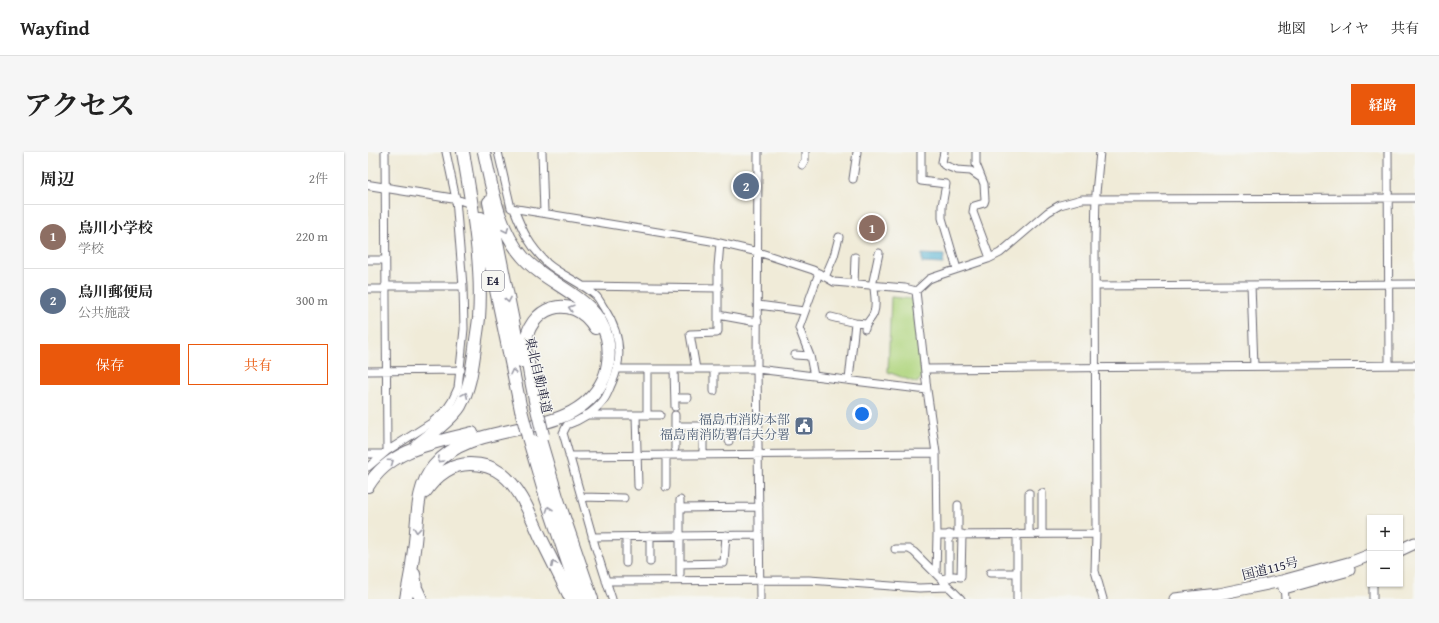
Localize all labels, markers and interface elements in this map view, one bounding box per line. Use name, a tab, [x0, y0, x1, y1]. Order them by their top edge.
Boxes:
text: Wayfind	[20, 14, 90, 42]
text: 地図	[1278, 18, 1306, 38]
text: レイヤ	[1328, 18, 1369, 38]
text: 共有	[1391, 18, 1419, 38]
text: アクセス	[24, 84, 135, 125]
button: 経路	[1351, 84, 1415, 125]
text: 周辺	[40, 166, 74, 191]
text: 2件	[309, 169, 328, 188]
pin: 2	[733, 171, 759, 201]
pin: 1	[859, 213, 885, 243]
text: 鳥川小学校	[78, 217, 153, 238]
one-way arrow	[501, 226, 509, 233]
text: 1	[50, 227, 56, 246]
text: 220 m	[296, 227, 328, 246]
text: 学校	[78, 239, 104, 258]
road number: E4	[482, 271, 504, 291]
text: 鳥川郵便局	[78, 281, 153, 302]
text: 2	[50, 291, 56, 310]
text: 300 m	[296, 291, 328, 310]
one-way arrow	[504, 297, 512, 303]
text: 公共施設	[78, 303, 130, 322]
one-way arrow	[568, 305, 575, 313]
street label: 東北自動車道	[520, 335, 557, 415]
button: 保存	[40, 344, 180, 385]
button: 共有	[188, 344, 328, 385]
one-way arrow	[509, 369, 517, 376]
one-way arrow	[460, 392, 468, 400]
your location	[852, 404, 872, 424]
place label: 福島市消防本部 福島南消防署信夫分署	[660, 410, 790, 444]
public building icon: 福島市消防本部 福島南消防署信夫分署	[793, 415, 815, 437]
one-way arrow	[437, 455, 445, 463]
one-way arrow	[387, 459, 394, 467]
one-way arrow	[546, 506, 554, 513]
map controls	[1367, 515, 1403, 587]
button: +	[1367, 515, 1403, 551]
one-way arrow	[412, 527, 421, 533]
button: −	[1367, 551, 1403, 587]
street label: 国道115号	[1240, 552, 1300, 585]
one-way arrow	[551, 561, 559, 568]

